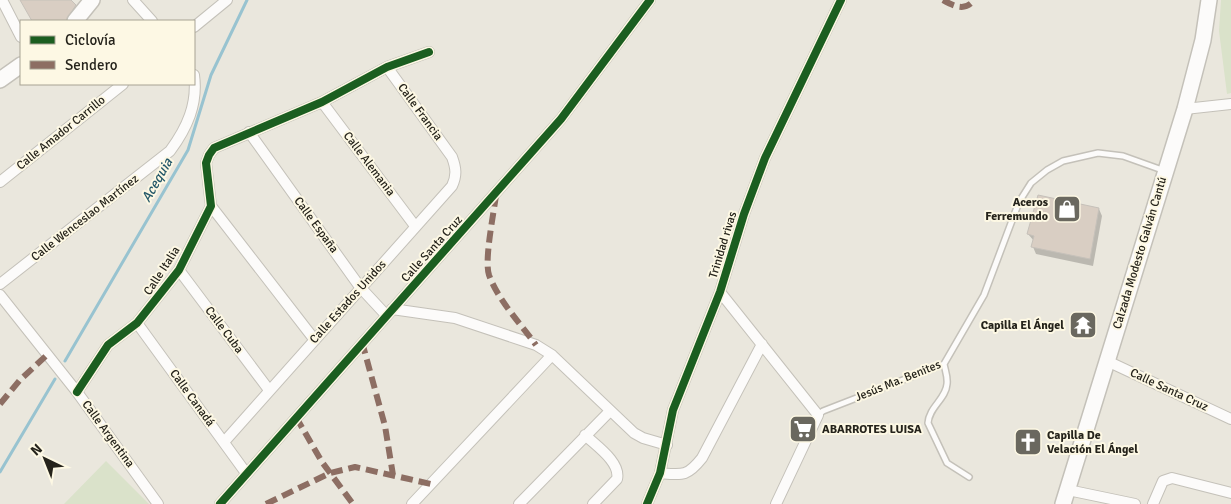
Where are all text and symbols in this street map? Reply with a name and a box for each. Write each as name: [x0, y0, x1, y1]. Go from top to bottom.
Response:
legend: [20, 20, 195, 85]
text: Ciclovía: [65, 31, 116, 49]
text: Sendero: [65, 56, 118, 74]
street label: Calle Francia: [394, 81, 446, 143]
street label: Calle Amador Carrillo: [14, 93, 108, 173]
street label: Calle Alemania: [340, 129, 398, 199]
water label: Acequia: [138, 154, 177, 205]
street label: Calle Wenceslao Martínez: [28, 171, 142, 265]
street label: Calzada Modesto Galván Cantú: [1110, 175, 1170, 331]
street label: Calle España: [291, 194, 341, 256]
shop icon: Aceros Ferremundo: [1052, 194, 1082, 224]
place label: Aceros Ferremundo: [985, 195, 1049, 224]
street label: Trinidad rivas: [706, 210, 740, 280]
street label: Calle Santa Cruz: [398, 213, 466, 285]
street label: Calle Italia: [141, 244, 183, 298]
street label: Calle Estados Unidos: [307, 257, 389, 347]
street label: Calle Cuba: [202, 304, 246, 356]
temple icon: Capilla El Ángel: [1068, 310, 1098, 340]
place label: Capilla El Ángel: [981, 318, 1064, 333]
street label: Jesús Ma. Benites: [853, 357, 943, 405]
street label: Calle Santa Cruz: [1128, 365, 1210, 415]
street label: Calle Canadá: [166, 367, 218, 429]
street label: Calle Argentina: [79, 397, 137, 471]
supermarket icon: ABARROTES LUISA: [788, 414, 818, 444]
place label: ABARROTES LUISA: [822, 422, 922, 437]
church icon: Capilla De Velación El Ángel: [1013, 427, 1043, 457]
place label: Capilla De Velación El Ángel: [1047, 428, 1138, 457]
north arrow: [20, 434, 70, 484]
text: N: [27, 440, 46, 459]

